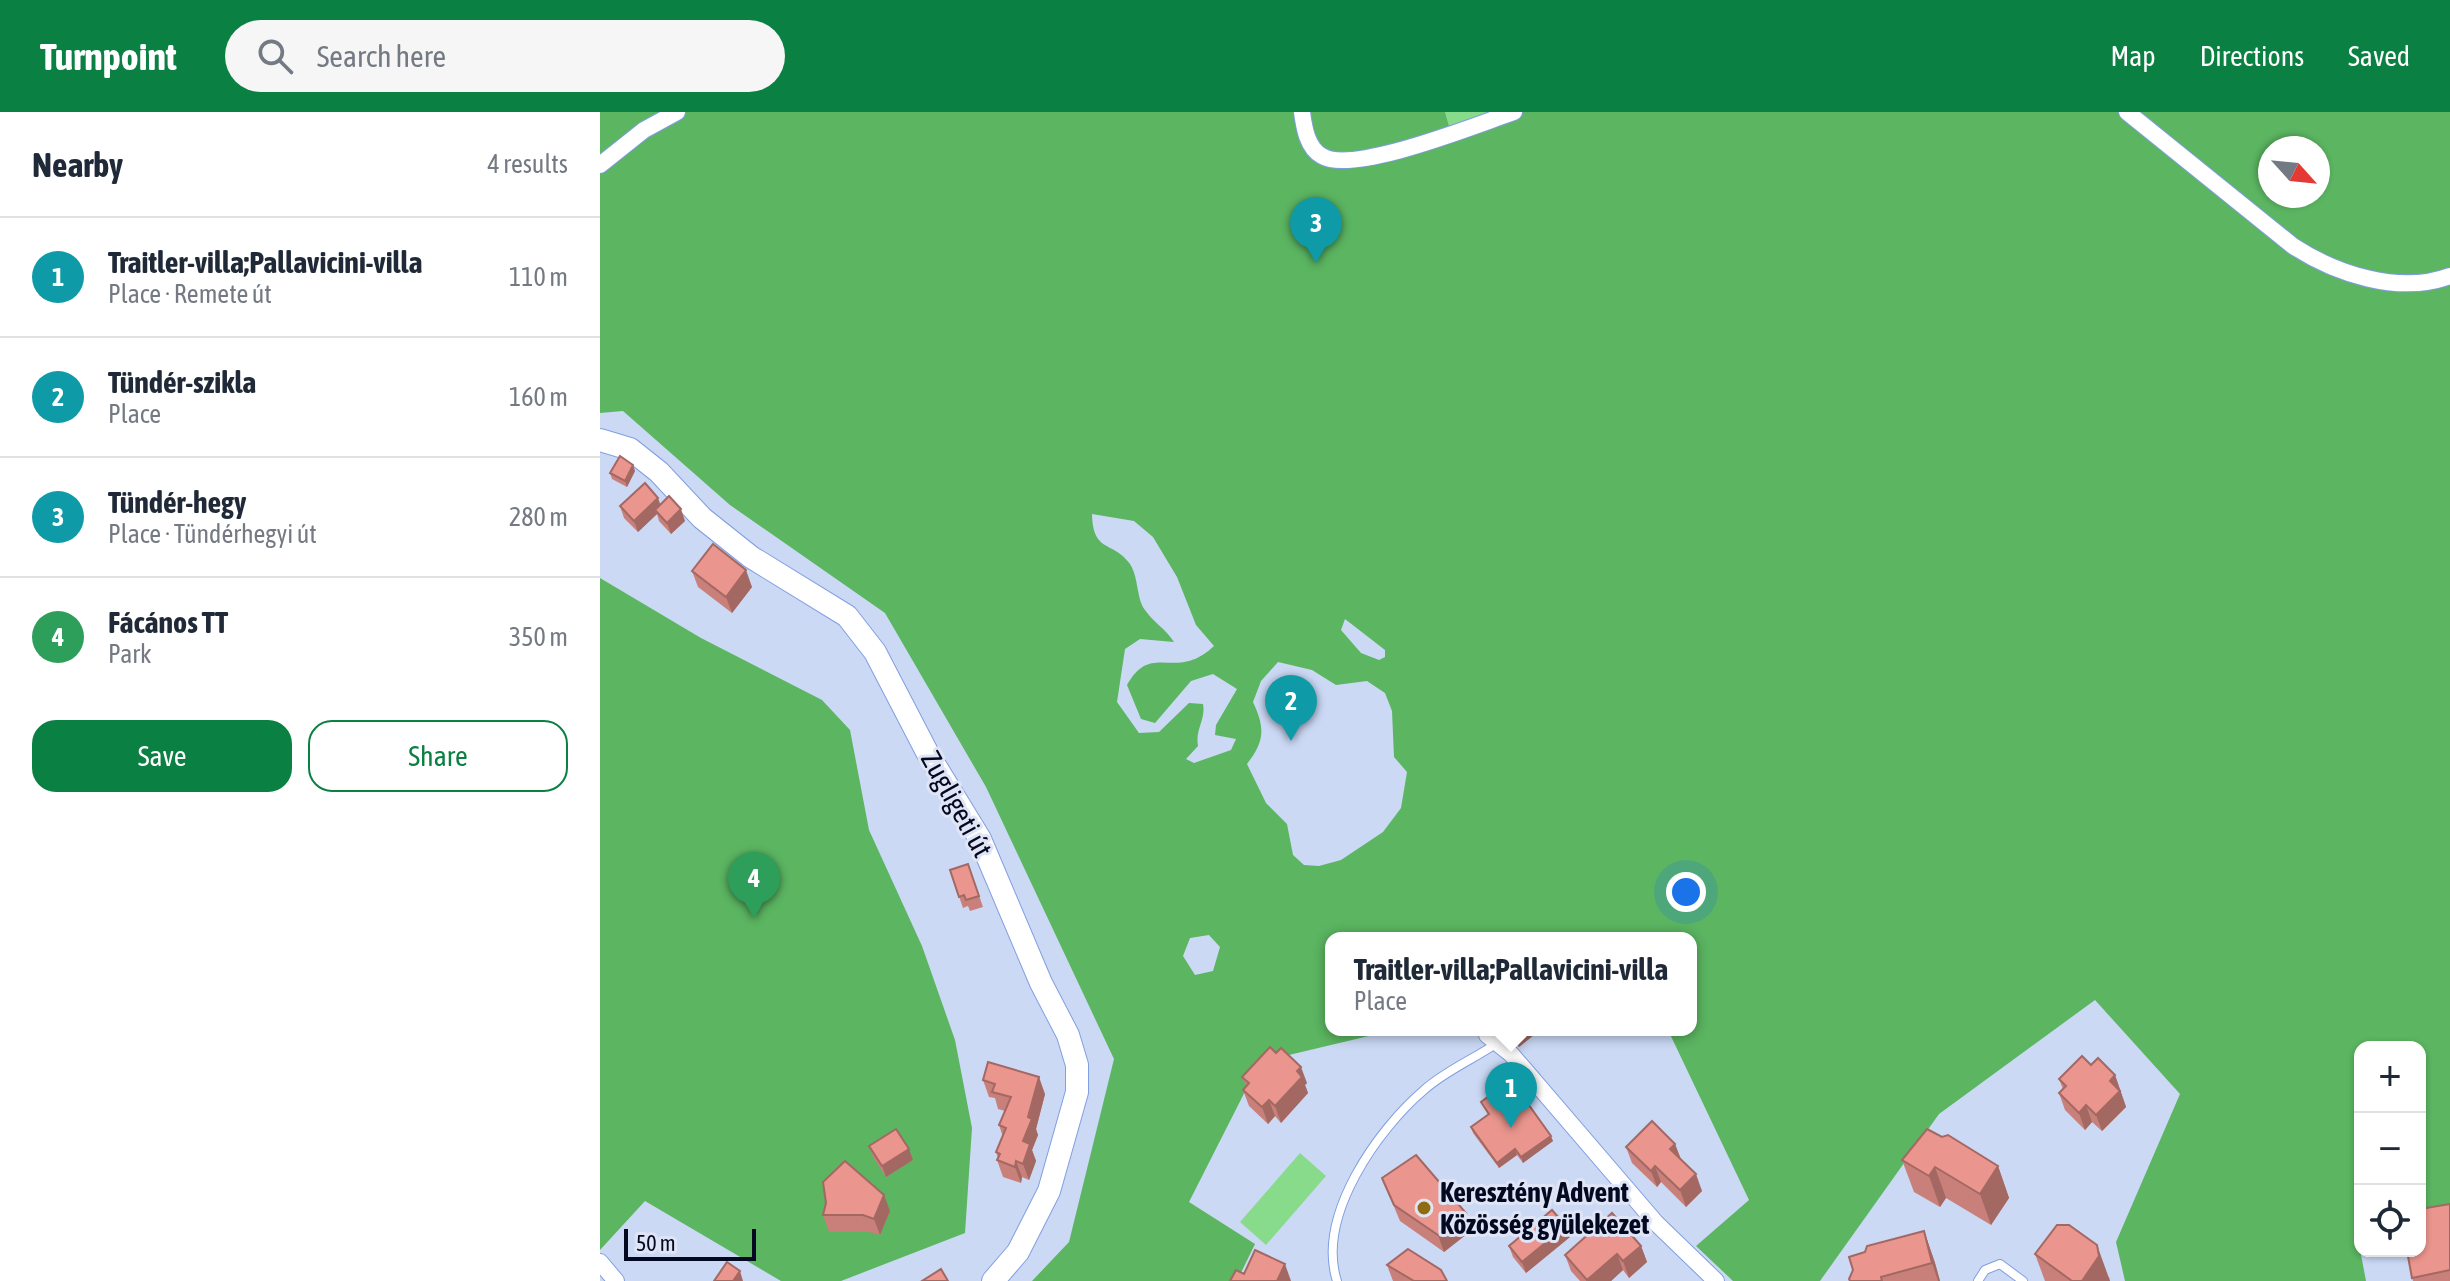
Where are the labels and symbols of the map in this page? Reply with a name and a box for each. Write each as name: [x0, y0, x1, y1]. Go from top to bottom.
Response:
north arrow: [2258, 136, 2330, 208]
pin: 3: [1290, 197, 1342, 263]
pin: 2: [1265, 675, 1317, 741]
street label: Zugligeti út: [915, 745, 999, 863]
pin: 4: [728, 852, 780, 918]
your location: [1666, 872, 1706, 912]
pin: 1: [1485, 1062, 1537, 1128]
place label: Keresztény Advent Közösség gyülekezet: [1440, 1176, 1649, 1240]
marker: Keresztény Advent Közösség gyülekezet: [1415, 1199, 1433, 1217]
scale bar: [624, 1225, 756, 1261]

